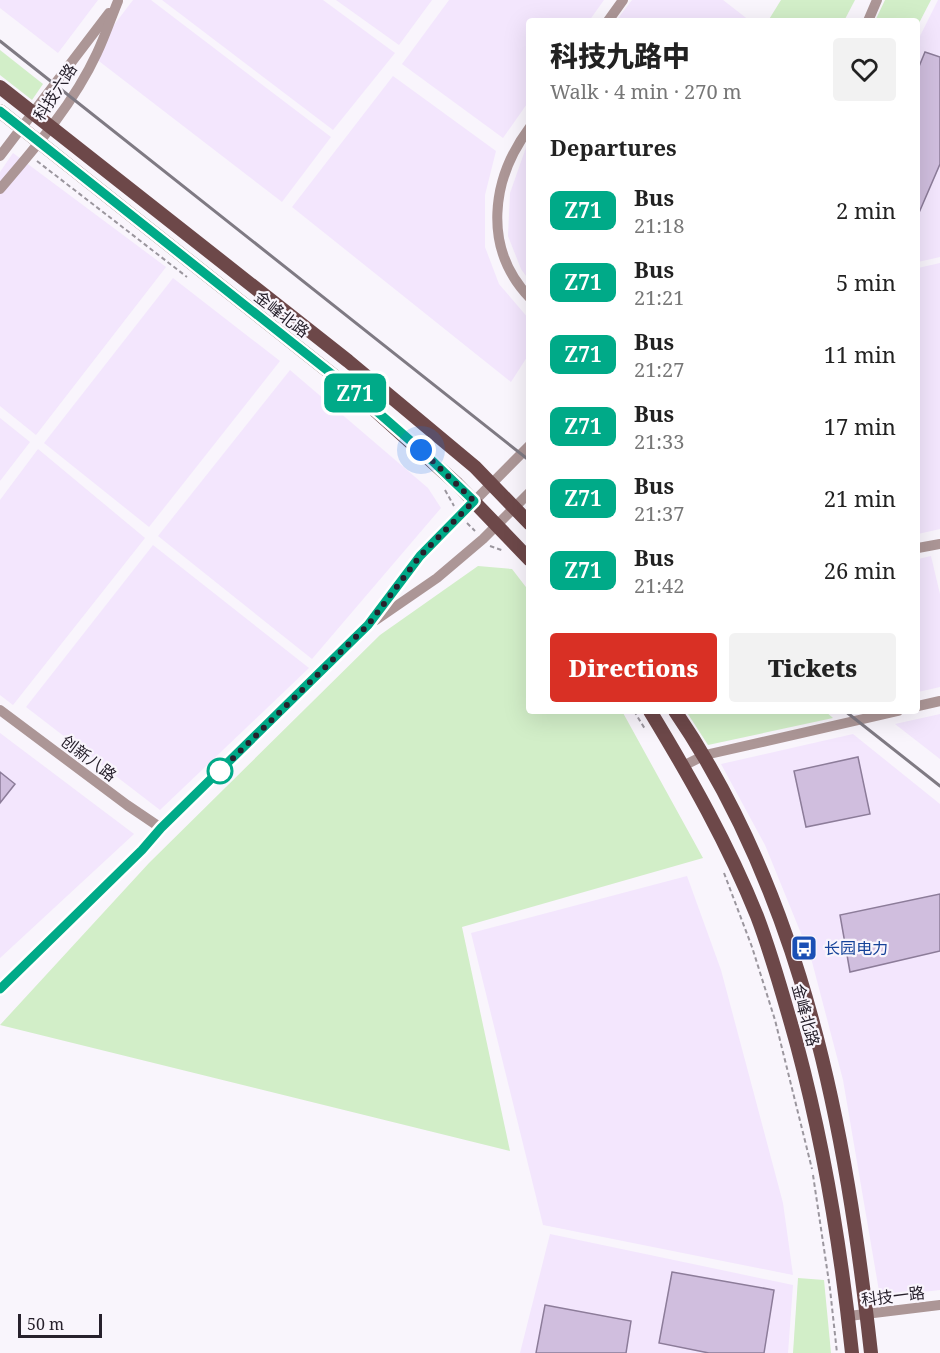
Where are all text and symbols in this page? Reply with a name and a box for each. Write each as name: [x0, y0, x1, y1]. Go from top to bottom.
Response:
text: 科技九路中: [550, 36, 690, 74]
button: heart: [833, 38, 896, 101]
street label: 科技六路: [28, 59, 82, 125]
text: Walk · 4 min · 270 m: [550, 78, 742, 105]
text: Departures: [550, 132, 677, 162]
text: Bus: [634, 182, 674, 212]
text: 2 min: [836, 195, 896, 225]
text: Z71: [564, 196, 602, 224]
text: 21:18: [634, 212, 684, 239]
text: Bus: [634, 254, 674, 284]
text: 5 min: [836, 267, 896, 297]
text: Z71: [564, 268, 602, 296]
text: 21:21: [634, 284, 684, 311]
street label: 金峰北路: [250, 286, 314, 342]
text: Bus: [634, 326, 674, 356]
text: 11 min: [824, 339, 896, 369]
text: Z71: [564, 340, 602, 368]
text: 21:27: [634, 356, 684, 383]
line badge: Z71: [320, 374, 389, 412]
text: Z71: [336, 379, 374, 407]
text: Bus: [634, 398, 674, 428]
text: 17 min: [824, 411, 896, 441]
text: Z71: [564, 412, 602, 440]
text: 21:33: [634, 428, 684, 455]
your location: [406, 435, 436, 465]
text: Bus: [634, 470, 674, 500]
text: 21 min: [824, 483, 896, 513]
text: Z71: [564, 484, 602, 512]
text: 21:37: [634, 500, 684, 527]
text: Bus: [634, 542, 674, 572]
text: 26 min: [824, 555, 896, 585]
text: Z71: [564, 556, 602, 584]
text: 21:42: [634, 572, 684, 599]
button: Directions: [550, 633, 717, 702]
button: Tickets: [729, 633, 896, 702]
street label: 创新八路: [57, 730, 121, 786]
unlabelled marker: [207, 758, 233, 784]
bus stop icon: 长园电力: [789, 933, 819, 963]
place label: 长园电力: [824, 937, 888, 959]
street label: 金峰北路: [787, 981, 825, 1049]
street label: 科技一路: [860, 1281, 926, 1311]
scale bar: [18, 1311, 102, 1338]
text: 50 m: [27, 1313, 64, 1335]

